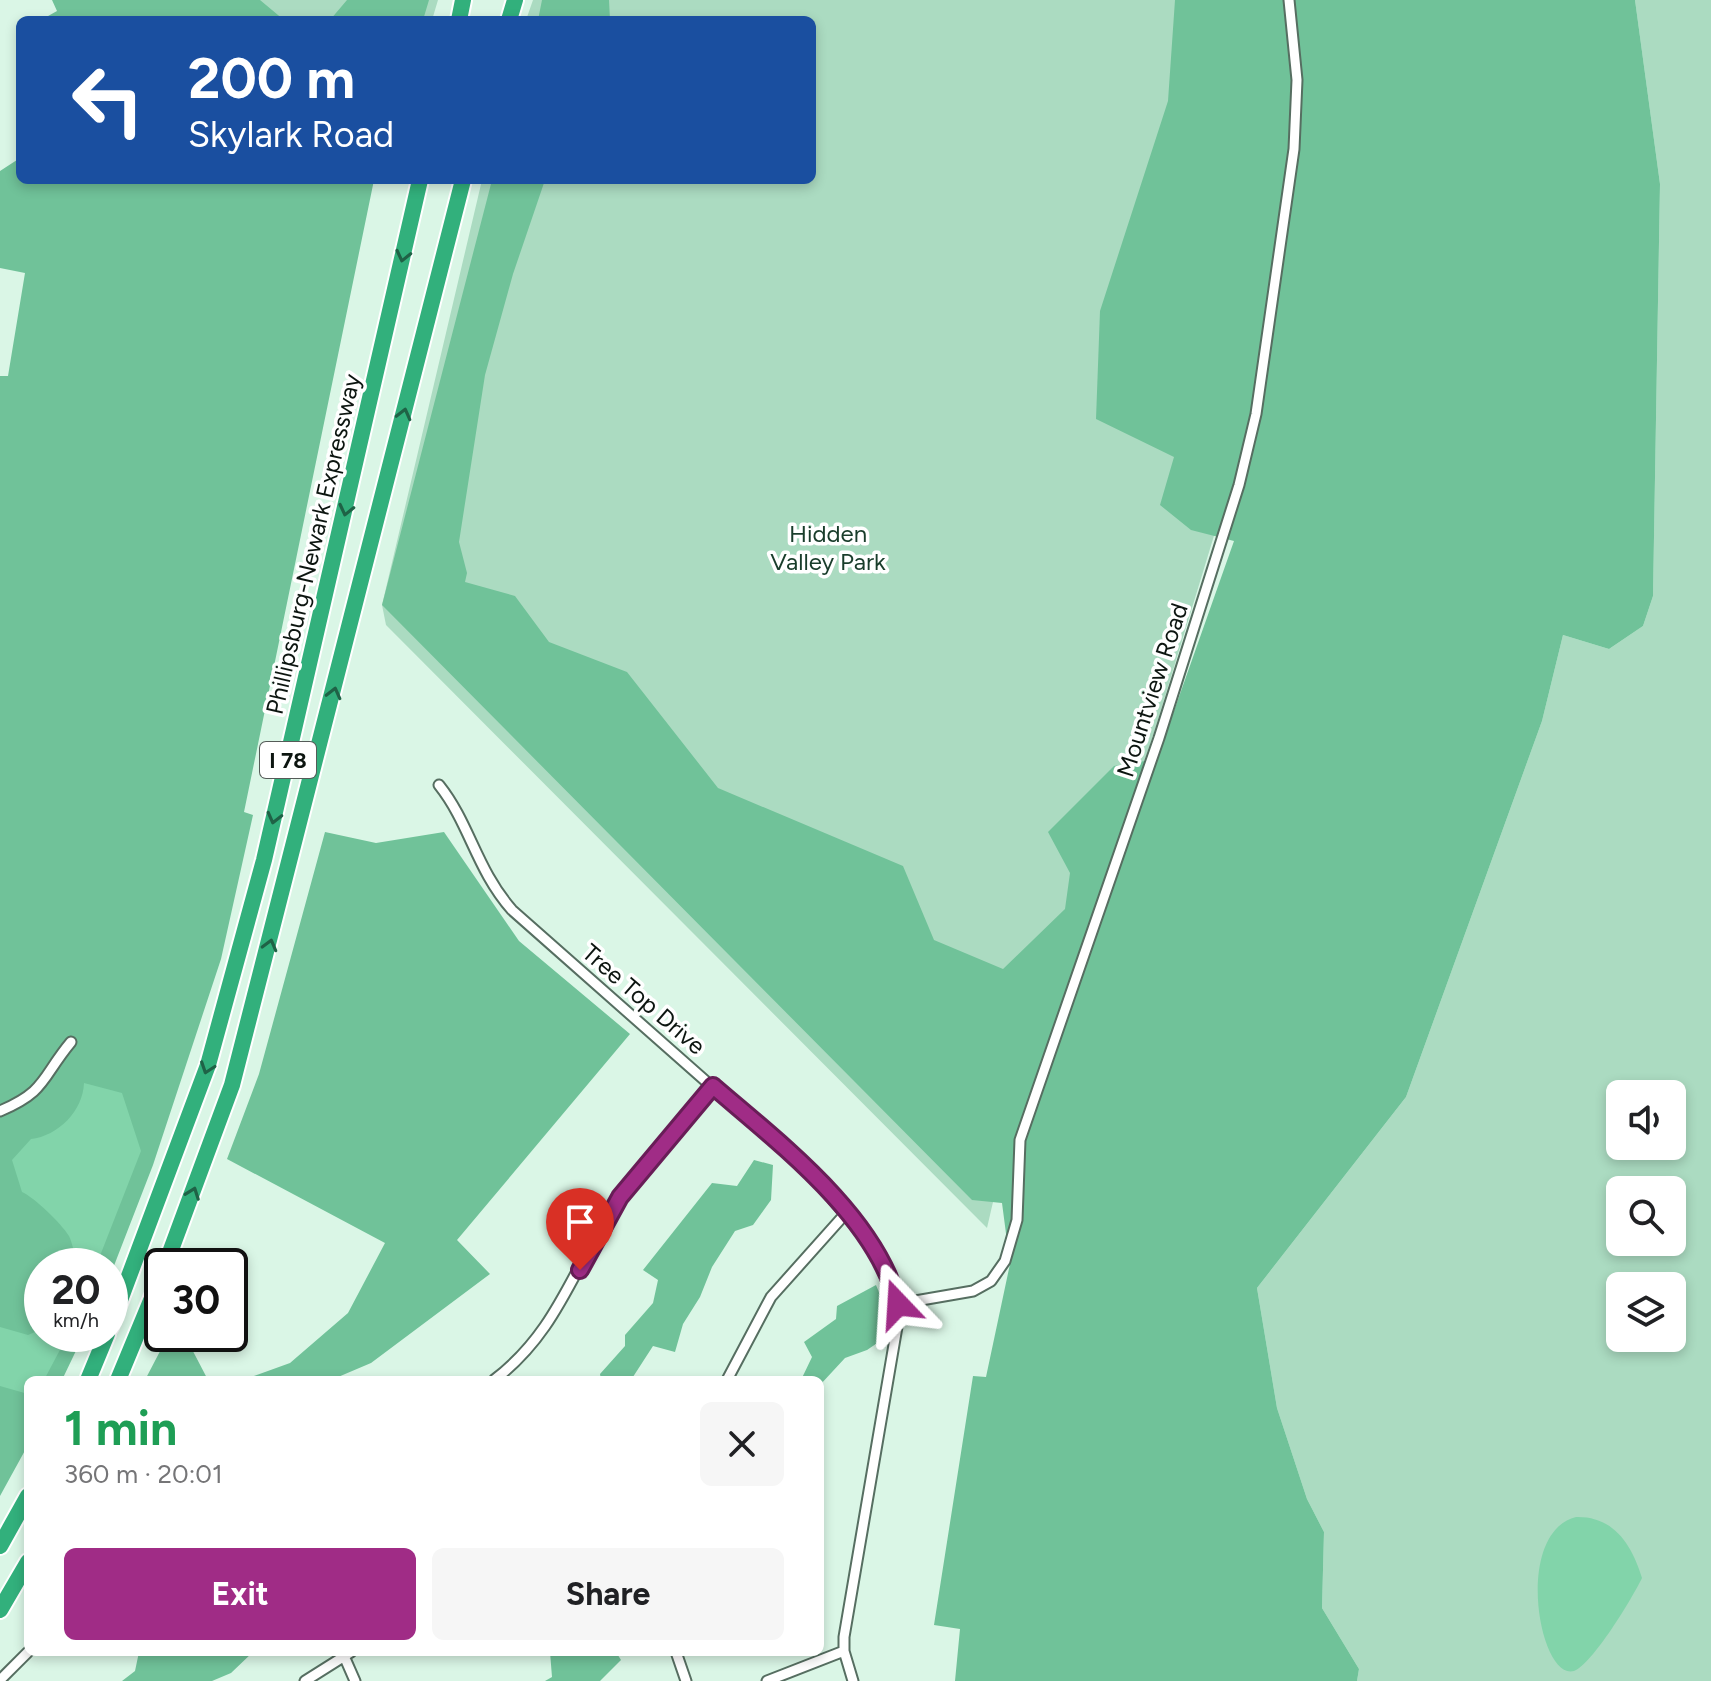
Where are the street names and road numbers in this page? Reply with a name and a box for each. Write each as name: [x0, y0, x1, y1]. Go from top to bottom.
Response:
street label: Phillipsburg-Newark Expressway: [260, 371, 366, 717]
street label: Mountview Road: [1110, 599, 1194, 781]
road number: I 78: [260, 742, 316, 778]
street label: Tree Top Drive: [576, 938, 712, 1060]

